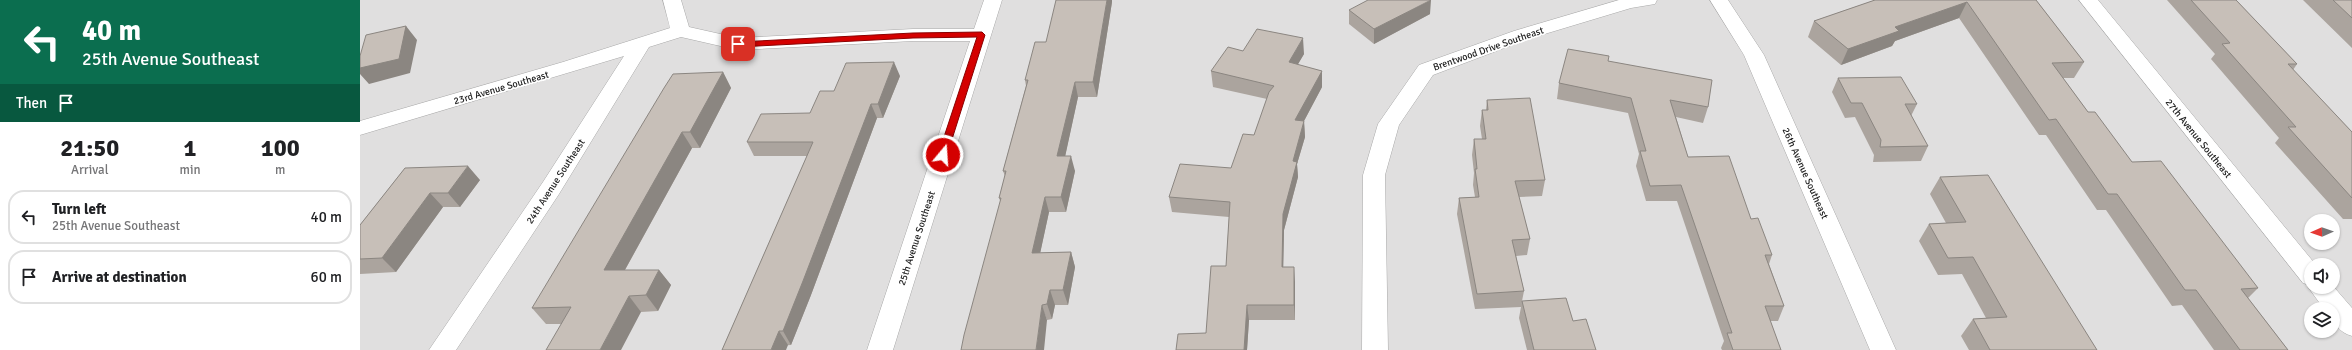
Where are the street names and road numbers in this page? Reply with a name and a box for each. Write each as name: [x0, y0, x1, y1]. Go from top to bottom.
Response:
street label: Brentwood Drive Southeast: [1431, 24, 1546, 74]
street label: 23rd Avenue Southeast: [452, 68, 551, 107]
street label: 27th Avenue Southeast: [2163, 97, 2234, 181]
street label: 26th Avenue Southeast: [1780, 126, 1831, 221]
street label: 24th Avenue Southeast: [524, 137, 588, 226]
street label: 25th Avenue Southeast: [896, 189, 938, 287]

